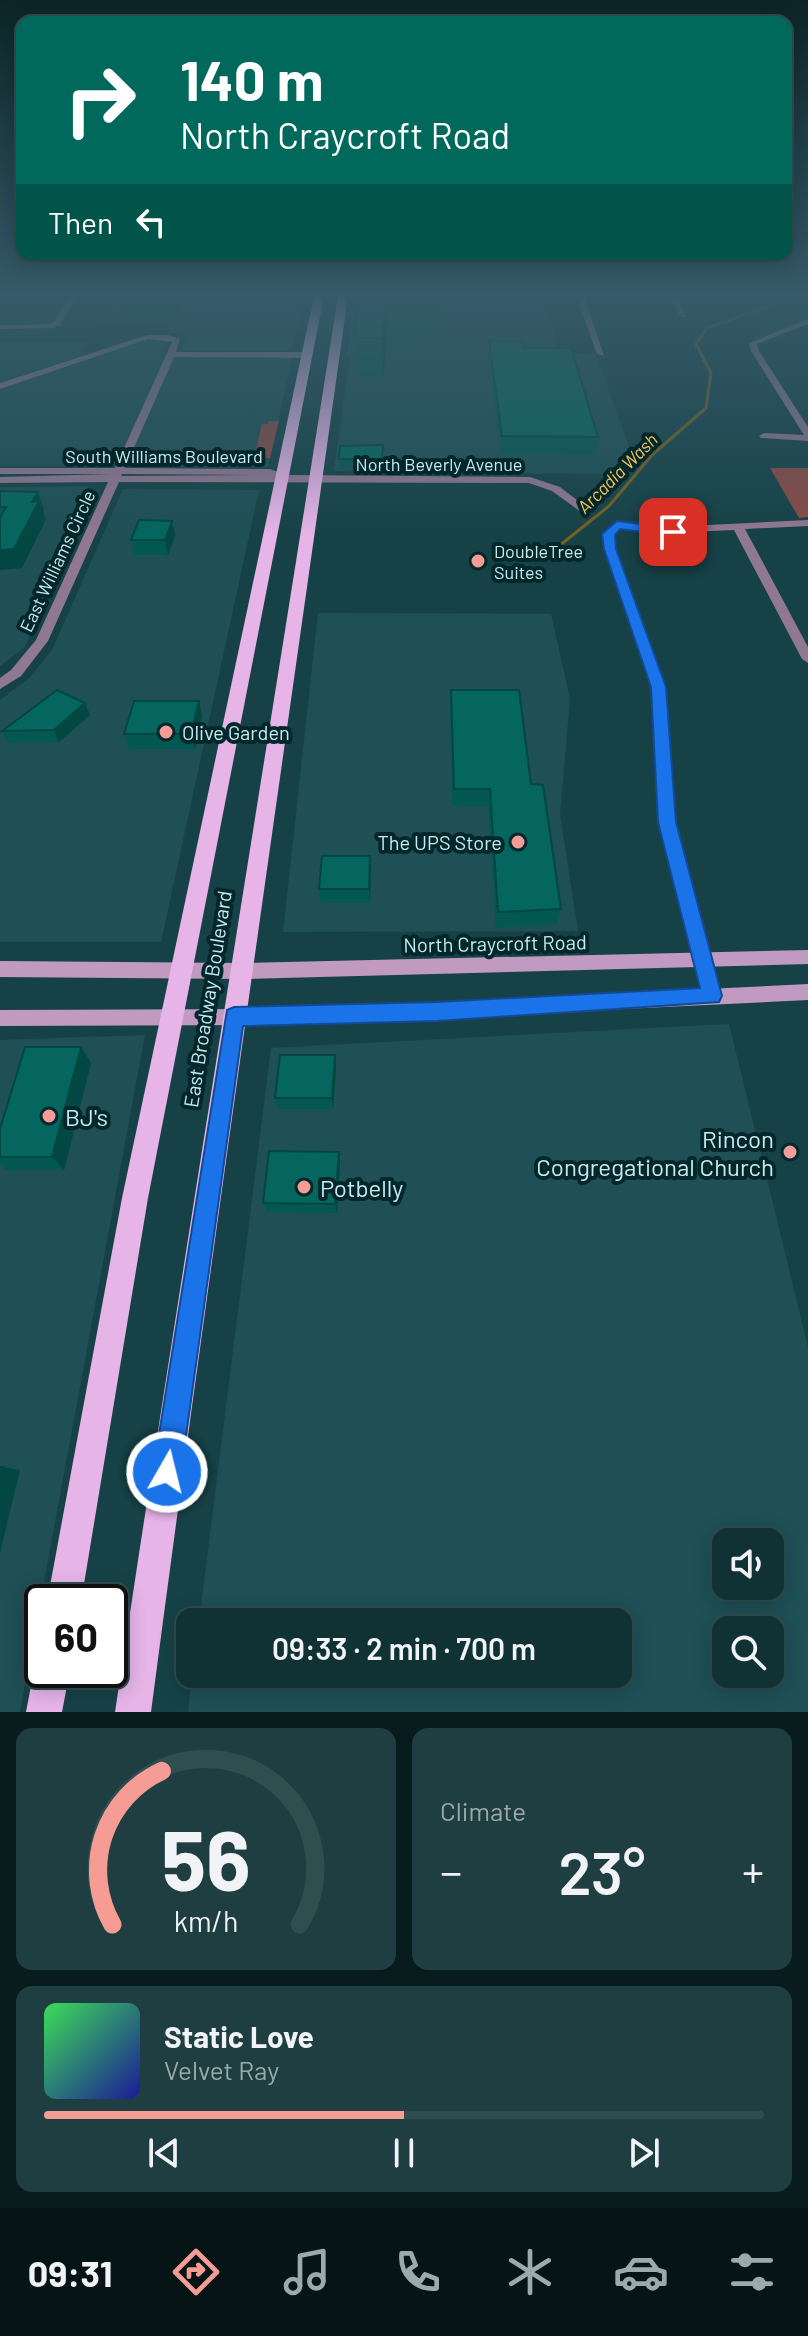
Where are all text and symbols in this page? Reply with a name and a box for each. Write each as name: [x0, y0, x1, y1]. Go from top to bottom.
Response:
text: 140 m: [180, 45, 324, 112]
icon: right: [48, 48, 152, 152]
text: North Craycroft Road: [180, 113, 510, 156]
icon: left: [129, 200, 173, 244]
text: Then: [48, 204, 113, 240]
water label: Arcadia Wash: [572, 428, 662, 518]
street label: South Williams Boulevard: [65, 445, 263, 467]
street label: North Beverly Avenue: [356, 453, 522, 475]
street label: East Williams Circle: [15, 487, 99, 635]
pin: [639, 498, 707, 566]
icon: arrive: [651, 510, 695, 554]
place label: DoubleTree Suites: [494, 540, 583, 583]
marker: DoubleTree Suites: [469, 552, 487, 570]
place label: Olive Garden: [182, 720, 290, 744]
marker: Olive Garden: [157, 723, 175, 741]
place label: The UPS Store: [377, 830, 502, 854]
marker: The UPS Store: [509, 833, 527, 851]
street label: East Broadway Boulevard: [178, 889, 236, 1109]
street label: North Craycroft Road: [403, 929, 587, 957]
place label: BJ's: [65, 1102, 108, 1131]
marker: BJ's: [40, 1107, 58, 1125]
place label: Rincon Congregational Church: [536, 1124, 774, 1181]
marker: Rincon Congregational Church: [781, 1143, 799, 1161]
place label: Potbelly: [320, 1173, 403, 1202]
marker: Potbelly: [295, 1178, 313, 1196]
position arrow: [125, 1430, 209, 1514]
map controls: [712, 1528, 784, 1688]
button: sound: [712, 1528, 784, 1600]
speed limit sign: 60: [24, 1584, 128, 1688]
button: search: [712, 1616, 784, 1688]
text: 09:33 · 2 min · 700 m: [272, 1630, 536, 1666]
text: Climate: [440, 1795, 526, 1826]
text: 56: [161, 1808, 251, 1908]
text: 23°: [559, 1835, 645, 1907]
text: −: [440, 1844, 462, 1897]
text: +: [742, 1844, 764, 1897]
text: km/h: [174, 1903, 238, 1938]
text: Static Love: [164, 2018, 314, 2054]
text: Velvet Ray: [164, 2054, 279, 2085]
icon: previous: [142, 2131, 186, 2175]
icon: pause: [382, 2131, 426, 2175]
icon: next: [622, 2131, 666, 2175]
icon: directions: [168, 2244, 224, 2300]
icon: music: [279, 2244, 335, 2300]
icon: phone: [390, 2244, 446, 2300]
icon: climate: [502, 2244, 558, 2300]
icon: car: [613, 2244, 669, 2300]
icon: filters: [724, 2244, 780, 2300]
text: 09:31: [28, 2251, 112, 2294]

